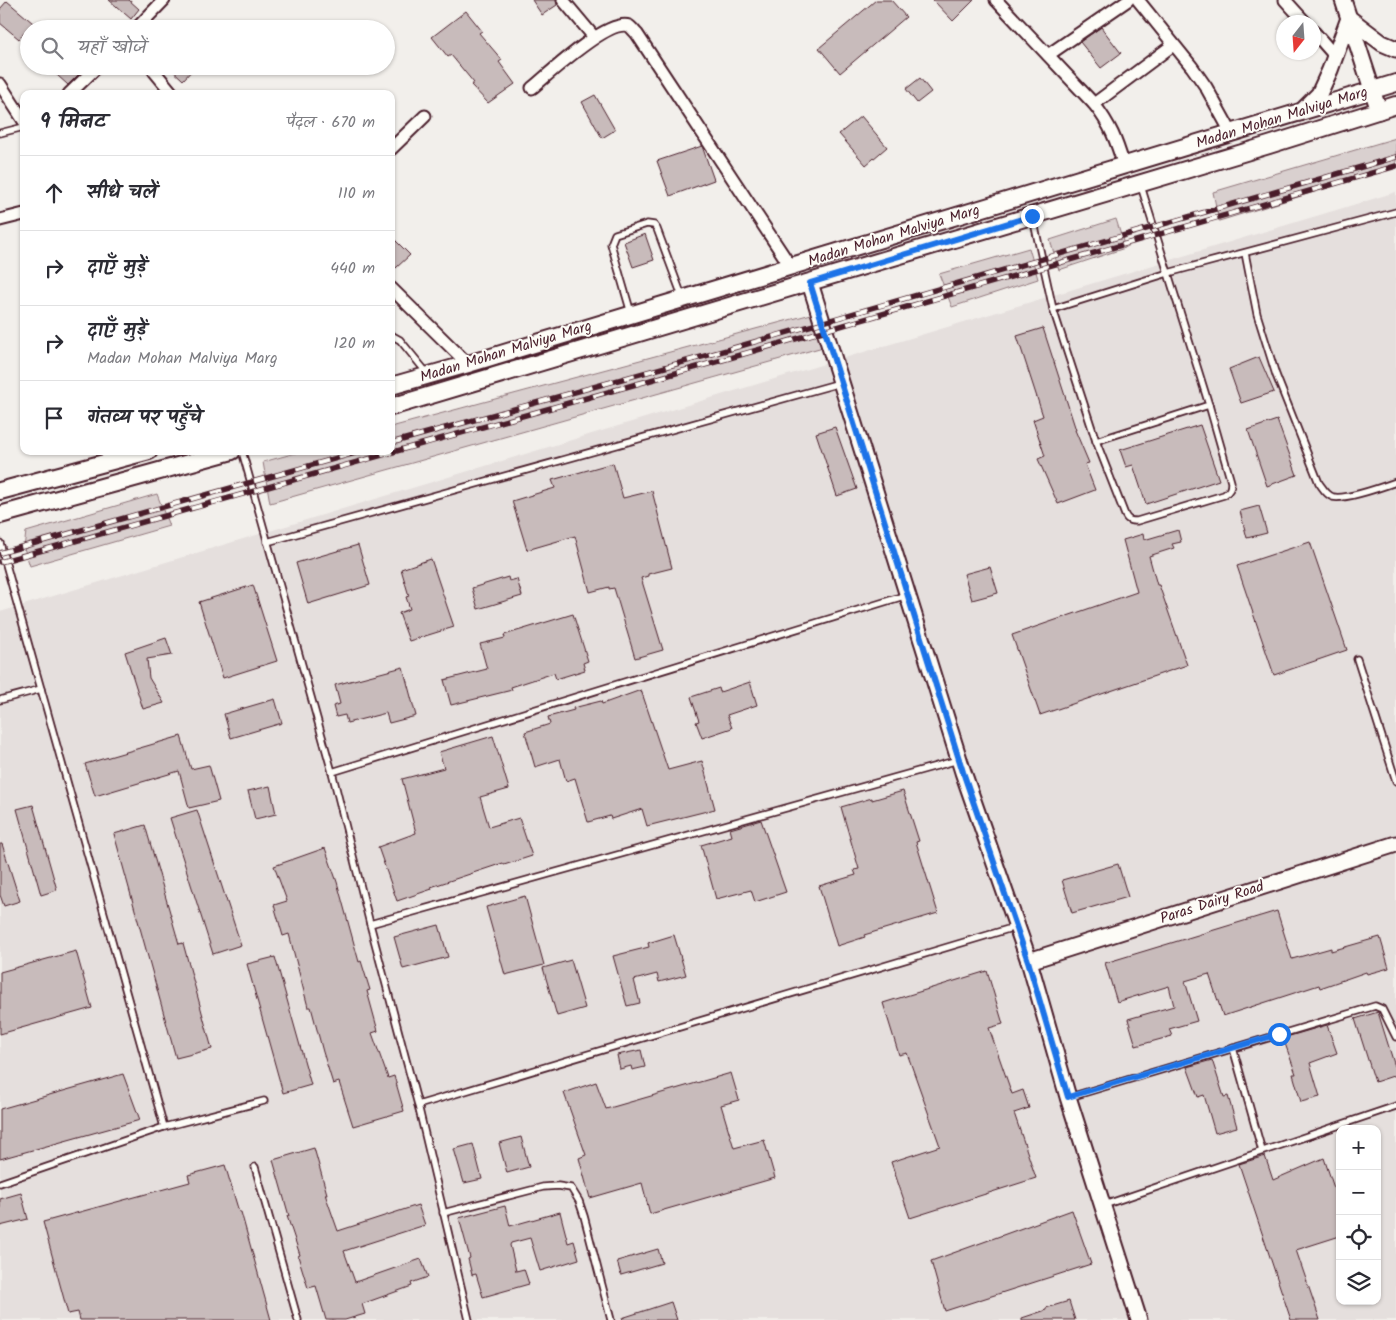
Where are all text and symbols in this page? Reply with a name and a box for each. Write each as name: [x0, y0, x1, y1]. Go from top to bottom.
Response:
north arrow: [1276, 15, 1321, 60]
search box: [20, 20, 395, 75]
text: यहाँ खोजें: [78, 33, 147, 63]
icon: search: [38, 34, 66, 62]
street label: Madan Mohan Malviya Marg: [1193, 80, 1371, 156]
text: 9 मिनट: [40, 106, 106, 139]
text: पैदल · 670 m: [287, 110, 375, 135]
text: सीधे चलें: [87, 178, 157, 208]
icon: ahead: [40, 179, 68, 207]
text: 110 m: [338, 181, 375, 206]
street label: Madan Mohan Malviya Marg: [805, 198, 983, 274]
route end: [1021, 205, 1044, 228]
text: दाएँ मुड़ें: [87, 253, 146, 283]
icon: right: [40, 254, 68, 282]
text: 440 m: [330, 256, 375, 281]
street label: Madan Mohan Malviya Marg: [417, 314, 595, 390]
text: दाएँ मुड़ें: [87, 316, 146, 346]
icon: right: [40, 329, 68, 357]
text: 120 m: [334, 331, 375, 356]
text: Madan Mohan Malviya Marg: [87, 346, 278, 371]
text: गंतव्य पर पहुँचे: [87, 403, 202, 433]
icon: arrive: [40, 404, 68, 432]
street label: Paras Dairy Road: [1157, 875, 1268, 931]
route start: [1268, 1023, 1291, 1046]
map controls: [1336, 1125, 1381, 1305]
button: +: [1336, 1125, 1381, 1170]
button: −: [1336, 1170, 1381, 1215]
button: locate: [1336, 1215, 1381, 1260]
button: layers: [1336, 1260, 1381, 1305]

